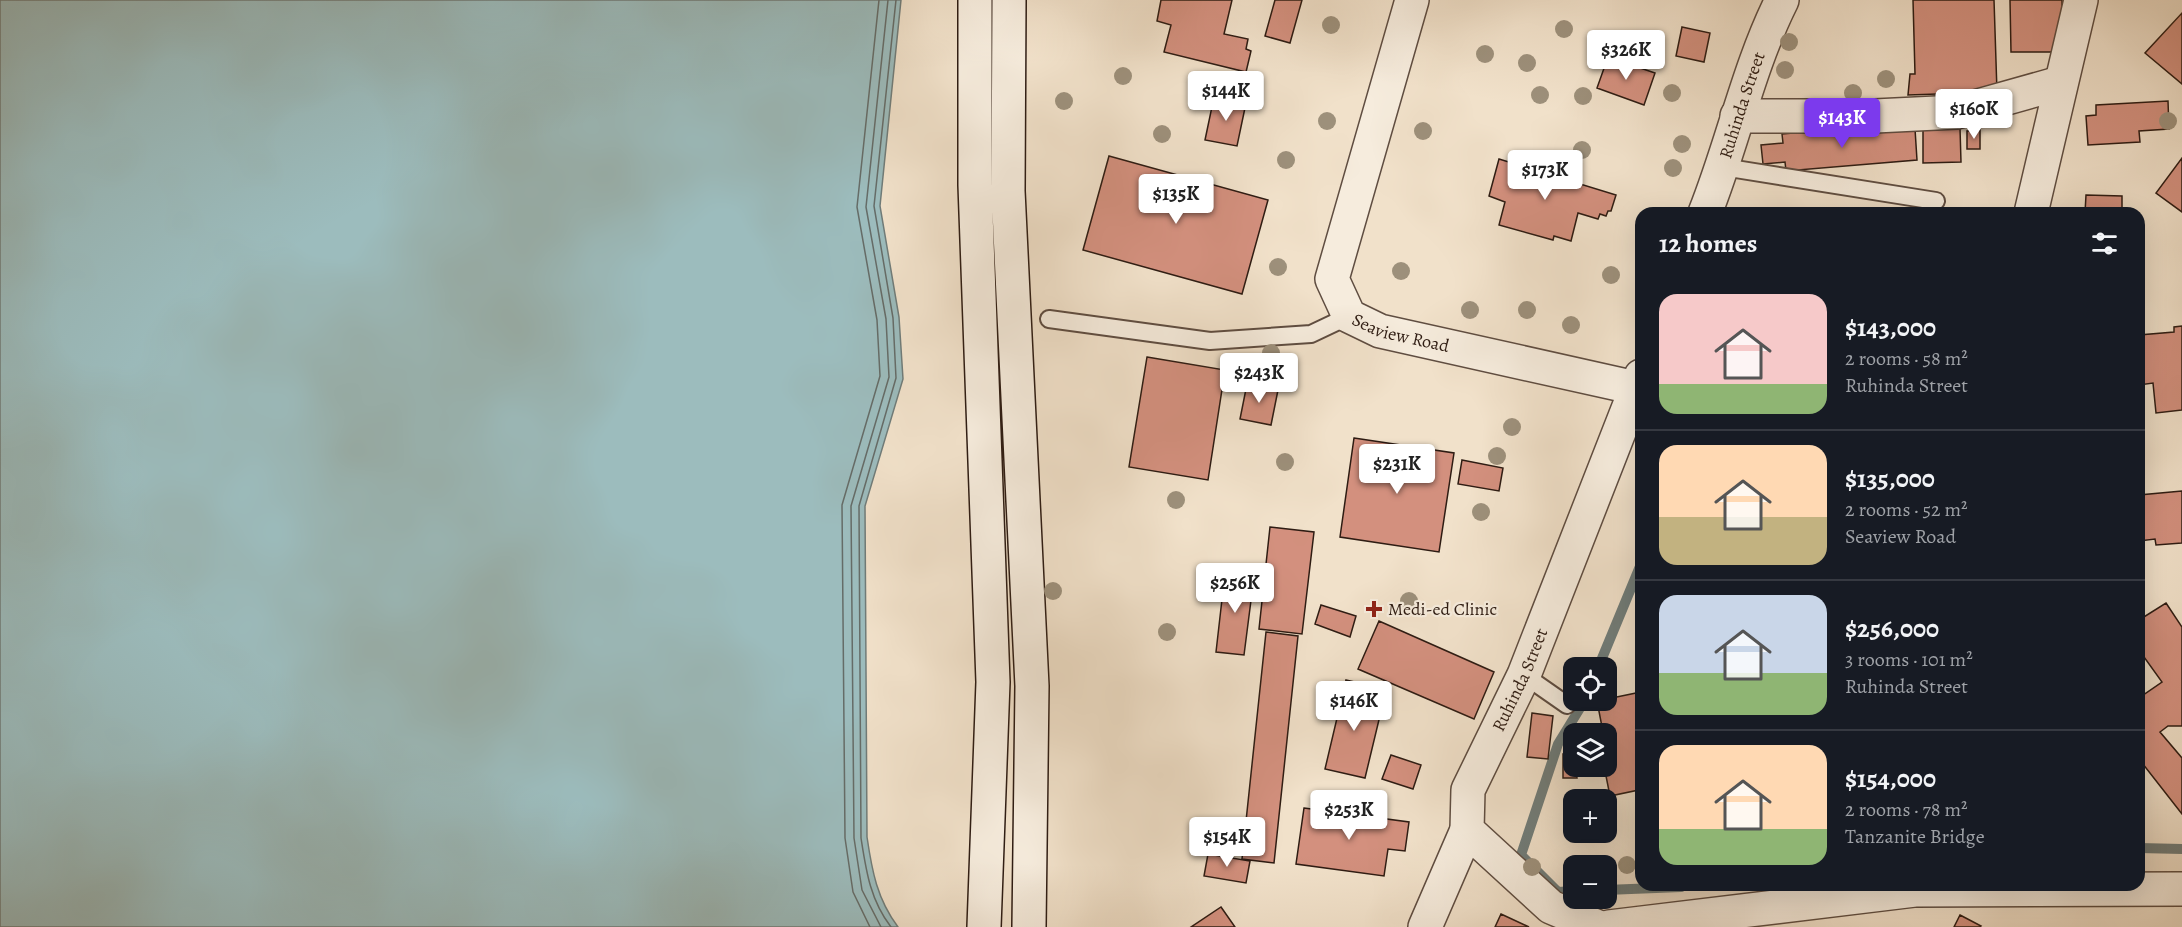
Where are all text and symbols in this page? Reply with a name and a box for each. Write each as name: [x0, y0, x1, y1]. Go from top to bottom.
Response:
pin: $326K: [1584, 30, 1668, 81]
text: $326K: [1601, 36, 1651, 63]
street label: Ruhinda Street: [1713, 48, 1771, 161]
pin: $144K: [1184, 71, 1268, 122]
text: $144K: [1202, 77, 1250, 104]
pin: $160K: [1932, 89, 2016, 140]
text: $160K: [1949, 95, 1999, 122]
pin: $143K: [1800, 98, 1884, 149]
text: $143K: [1818, 104, 1866, 131]
pin: $173K: [1503, 150, 1587, 201]
text: $173K: [1522, 156, 1568, 183]
pin: $135K: [1134, 174, 1218, 225]
text: $135K: [1153, 180, 1199, 207]
text: 12 homes: [1659, 226, 1757, 261]
icon: filters: [2088, 227, 2121, 260]
street label: Seaview Road: [1348, 307, 1452, 358]
text: $143,000: [1845, 310, 1936, 345]
icon: home: [1707, 318, 1779, 390]
text: 2 rooms · 58 m²: [1845, 345, 1968, 372]
pin: $243K: [1217, 353, 1301, 404]
text: $243K: [1234, 359, 1284, 386]
text: Ruhinda Street: [1845, 372, 1968, 399]
pin: $231K: [1355, 444, 1439, 495]
text: $231K: [1373, 450, 1421, 477]
text: $135,000: [1845, 461, 1935, 496]
icon: home: [1707, 469, 1779, 541]
text: 2 rooms · 52 m²: [1845, 496, 1968, 523]
text: Seaview Road: [1845, 523, 1956, 550]
pin: $256K: [1193, 563, 1277, 614]
text: $256K: [1210, 569, 1260, 596]
place label: Medi-ed Clinic: [1388, 597, 1497, 621]
marker: Medi-ed Clinic: [1365, 600, 1383, 618]
text: $256,000: [1845, 611, 1939, 646]
icon: home: [1707, 619, 1779, 691]
street label: Ruhinda Street: [1486, 625, 1553, 735]
text: 3 rooms · 101 m²: [1845, 646, 1973, 673]
map controls: [1563, 657, 1617, 909]
button: locate: [1563, 657, 1617, 711]
text: Ruhinda Street: [1845, 673, 1968, 700]
pin: $146K: [1312, 681, 1396, 732]
text: $146K: [1330, 687, 1378, 714]
button: layers: [1563, 723, 1617, 777]
text: $154,000: [1845, 761, 1936, 796]
icon: home: [1707, 769, 1779, 841]
button: +: [1563, 789, 1617, 843]
pin: $253K: [1307, 790, 1391, 841]
text: $253K: [1324, 796, 1374, 823]
text: 2 rooms · 78 m²: [1845, 796, 1968, 823]
pin: $154K: [1185, 817, 1269, 868]
text: $154K: [1203, 823, 1251, 850]
text: Tanzanite Bridge: [1845, 823, 1985, 850]
button: −: [1563, 855, 1617, 909]

